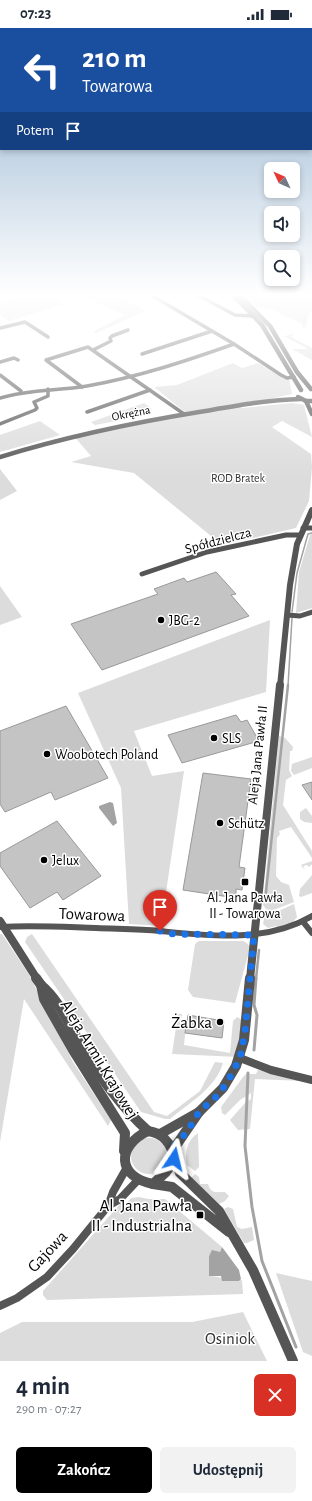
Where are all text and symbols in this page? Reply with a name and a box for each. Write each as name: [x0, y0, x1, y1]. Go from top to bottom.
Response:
text: 07:23: [20, 6, 51, 21]
icon: left: [16, 44, 68, 96]
text: 210 m: [82, 45, 147, 73]
text: Towarowa: [82, 78, 153, 96]
icon: arrive: [62, 120, 84, 142]
text: Potem: [16, 123, 54, 138]
north arrow: [264, 162, 300, 198]
map controls: [264, 162, 300, 286]
button: sound: [264, 206, 300, 242]
button: search: [264, 250, 300, 286]
street label: Okrężna: [111, 403, 152, 423]
park label: ROD Bratek: [211, 472, 266, 484]
street label: Spółdzielcza: [184, 525, 254, 557]
place label: JBG-2: [169, 614, 200, 628]
marker: JBG-2: [156, 615, 166, 625]
street label: Aleja Jana Pawła II: [246, 705, 270, 805]
place label: SLS: [222, 732, 241, 746]
marker: SLS: [209, 733, 219, 743]
place label: Woobotech Poland: [55, 748, 158, 762]
marker: Woobotech Poland: [42, 749, 52, 759]
place label: Schütz: [228, 817, 265, 831]
marker: Schütz: [215, 818, 225, 828]
place label: Jelux: [52, 854, 79, 868]
marker: Jelux: [39, 855, 49, 865]
marker: Al. Jana Pawła II - Towarowa: [240, 877, 250, 887]
pin: [143, 890, 177, 931]
place label: Al. Jana Pawła II - Towarowa: [207, 891, 284, 921]
icon: arrive: [149, 896, 171, 918]
street label: Towarowa: [58, 905, 126, 924]
street label: Aleja Armii Krajowej: [57, 997, 142, 1122]
place label: Żabka: [171, 1013, 212, 1031]
marker: Żabka: [215, 1017, 225, 1027]
position arrow: [153, 1138, 195, 1180]
place label: Al. Jana Pawła II - Industrialna: [91, 1197, 192, 1234]
marker: Al. Jana Pawła II - Industrialna: [195, 1210, 205, 1220]
street label: Gajowa: [24, 1227, 71, 1276]
park label: Osiniok: [205, 1330, 255, 1347]
button: close: [254, 1374, 296, 1416]
text: 4 min: [16, 1375, 70, 1399]
text: 290 m · 07:27: [16, 1403, 81, 1416]
button: Zakończ: [16, 1447, 152, 1493]
button: Udostępnij: [160, 1447, 296, 1493]

